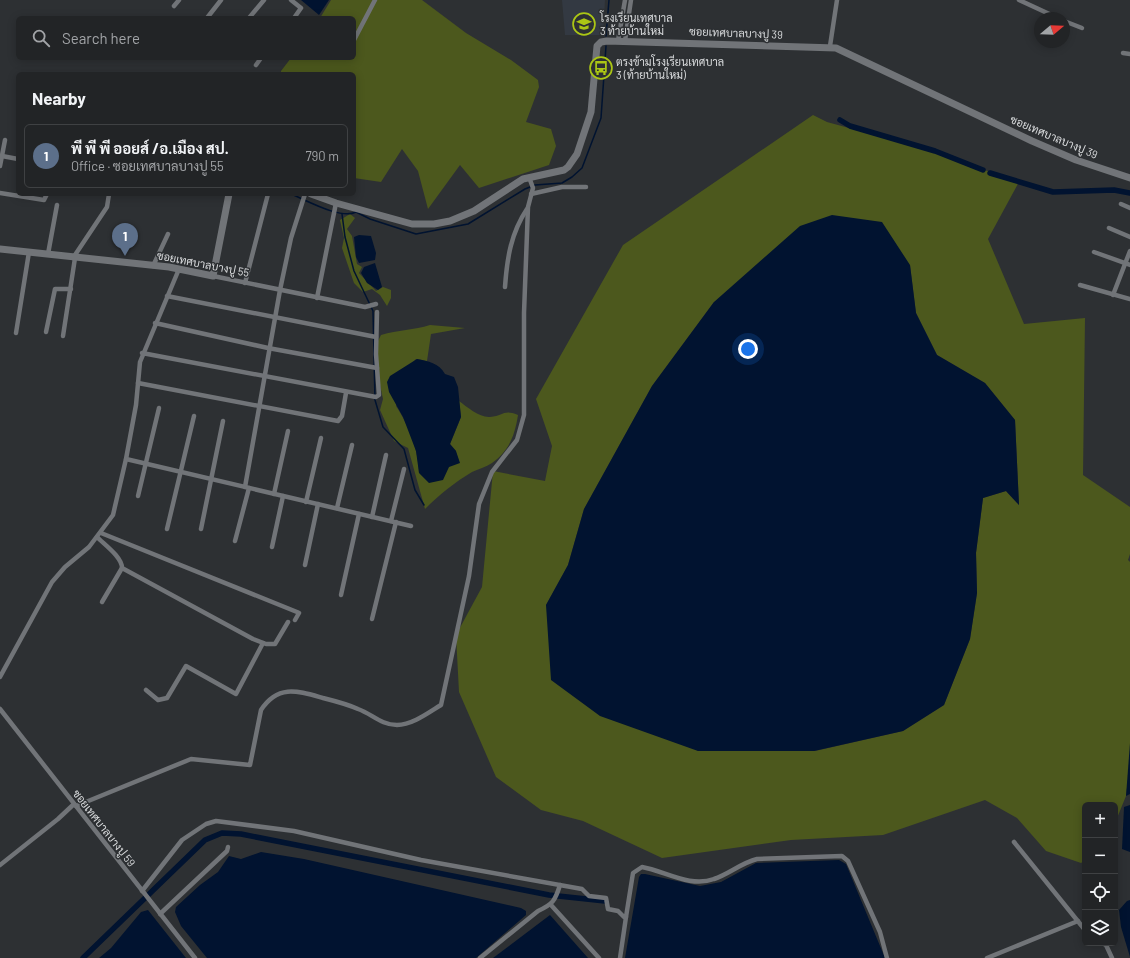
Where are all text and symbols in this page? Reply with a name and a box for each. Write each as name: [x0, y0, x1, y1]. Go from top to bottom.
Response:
place label: โรงเรียนเทศบาล 3 ท้ายบ้านใหม่: [599, 10, 673, 37]
school or university icon: โรงเรียนเทศบาล 3 ท้ายบ้านใหม่: [571, 11, 597, 37]
north arrow: [1034, 12, 1070, 48]
search box: [16, 16, 356, 60]
street label: ซอยเทศบาลบางปู 39: [689, 24, 783, 43]
icon: search: [30, 27, 52, 49]
text: Search here: [62, 29, 140, 47]
place label: ตรงข้ามโรงเรียนเทศบาล 3 (ท้ายบ้านใหม่): [616, 54, 724, 81]
bus stop icon: ตรงข้ามโรงเรียนเทศบาล 3 (ท้ายบ้านใหม่): [588, 55, 614, 81]
text: Nearby: [32, 88, 86, 108]
street label: ซอยเทศบาลบางปู 39: [1008, 112, 1100, 163]
text: พี พี พี ออยส์ /อ.เมือง สป.: [71, 139, 229, 157]
text: 1: [44, 148, 48, 164]
text: 790 m: [305, 148, 339, 164]
text: Office · ซอยเทศบาลบางปู 55: [71, 158, 224, 174]
pin: 1: [112, 223, 138, 256]
street label: ซอยเทศบาลบางปู 55: [155, 248, 251, 281]
your location: [738, 339, 758, 359]
street label: ซอยเทศบาลบางปู 59: [69, 787, 139, 870]
map controls: [1082, 802, 1118, 946]
button: +: [1082, 802, 1118, 838]
button: −: [1082, 838, 1118, 874]
button: locate: [1082, 874, 1118, 910]
button: layers: [1082, 910, 1118, 946]

